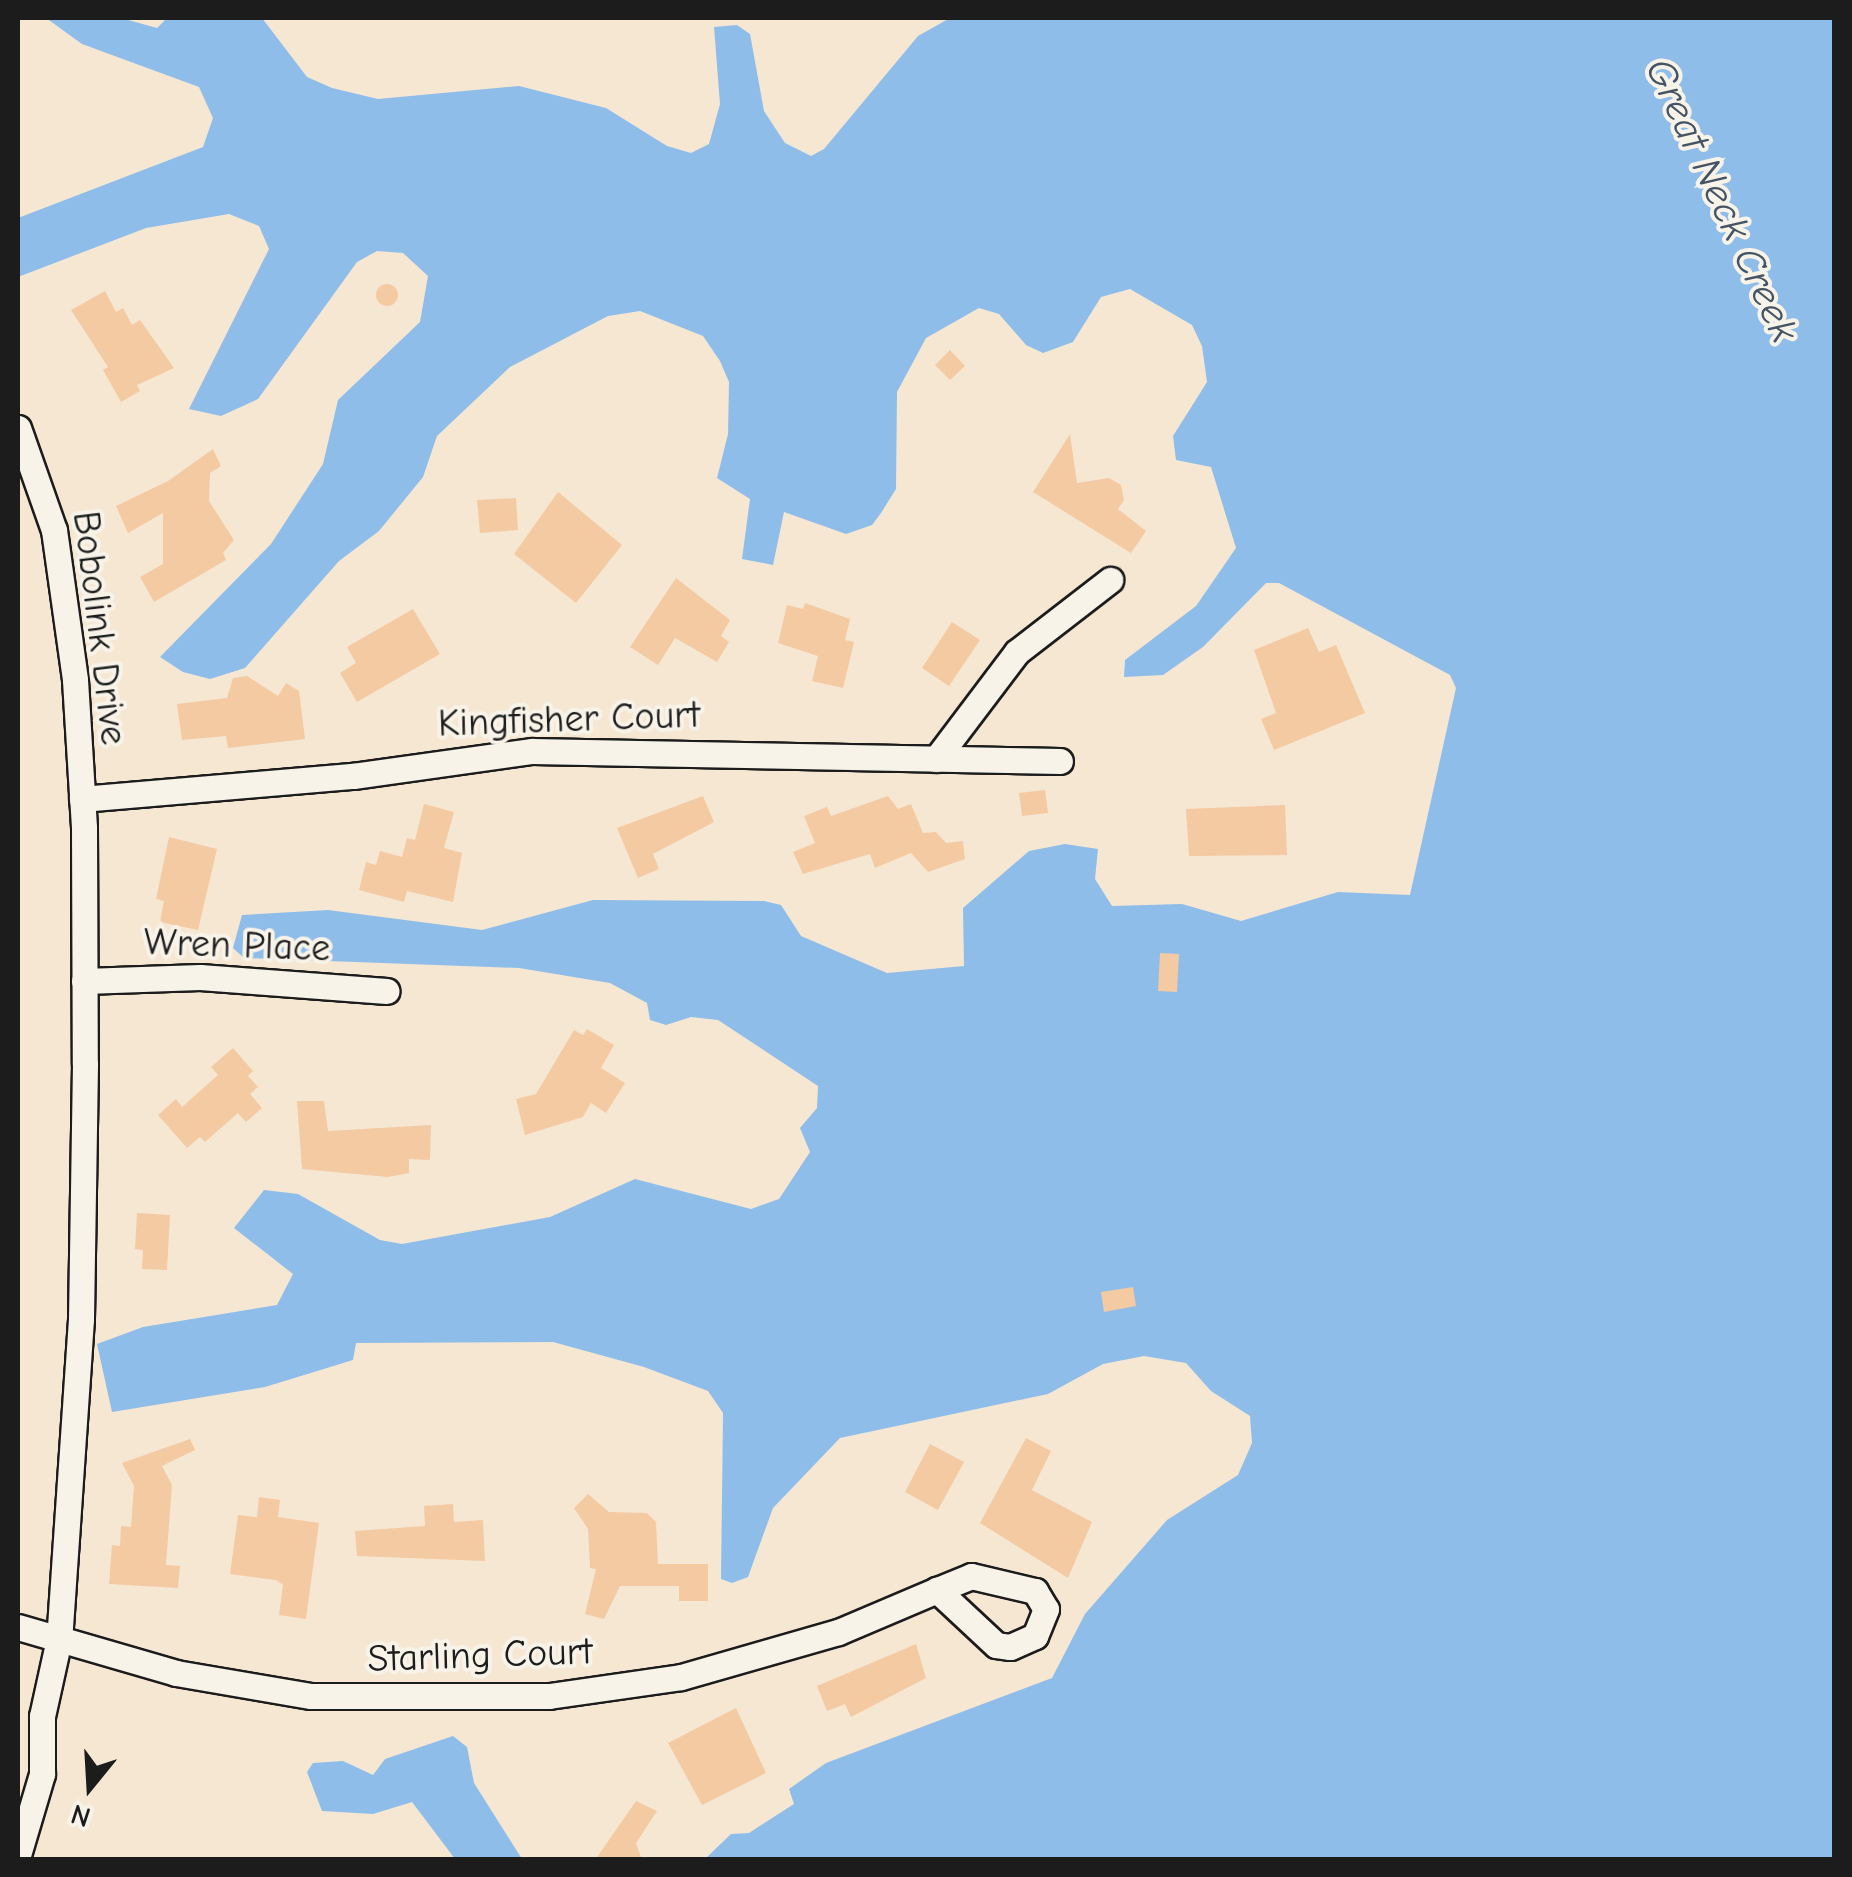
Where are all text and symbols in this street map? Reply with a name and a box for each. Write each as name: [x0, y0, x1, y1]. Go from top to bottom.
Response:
water label: Great Neck Creek: [1635, 51, 1809, 349]
street label: Bobolink Drive: [62, 509, 136, 747]
street label: Kingfisher Court: [437, 693, 701, 747]
street label: Wren Place: [143, 920, 331, 972]
street label: Starling Court: [367, 1629, 593, 1683]
north arrow: [40, 1737, 140, 1837]
text: N: [67, 1797, 94, 1834]

